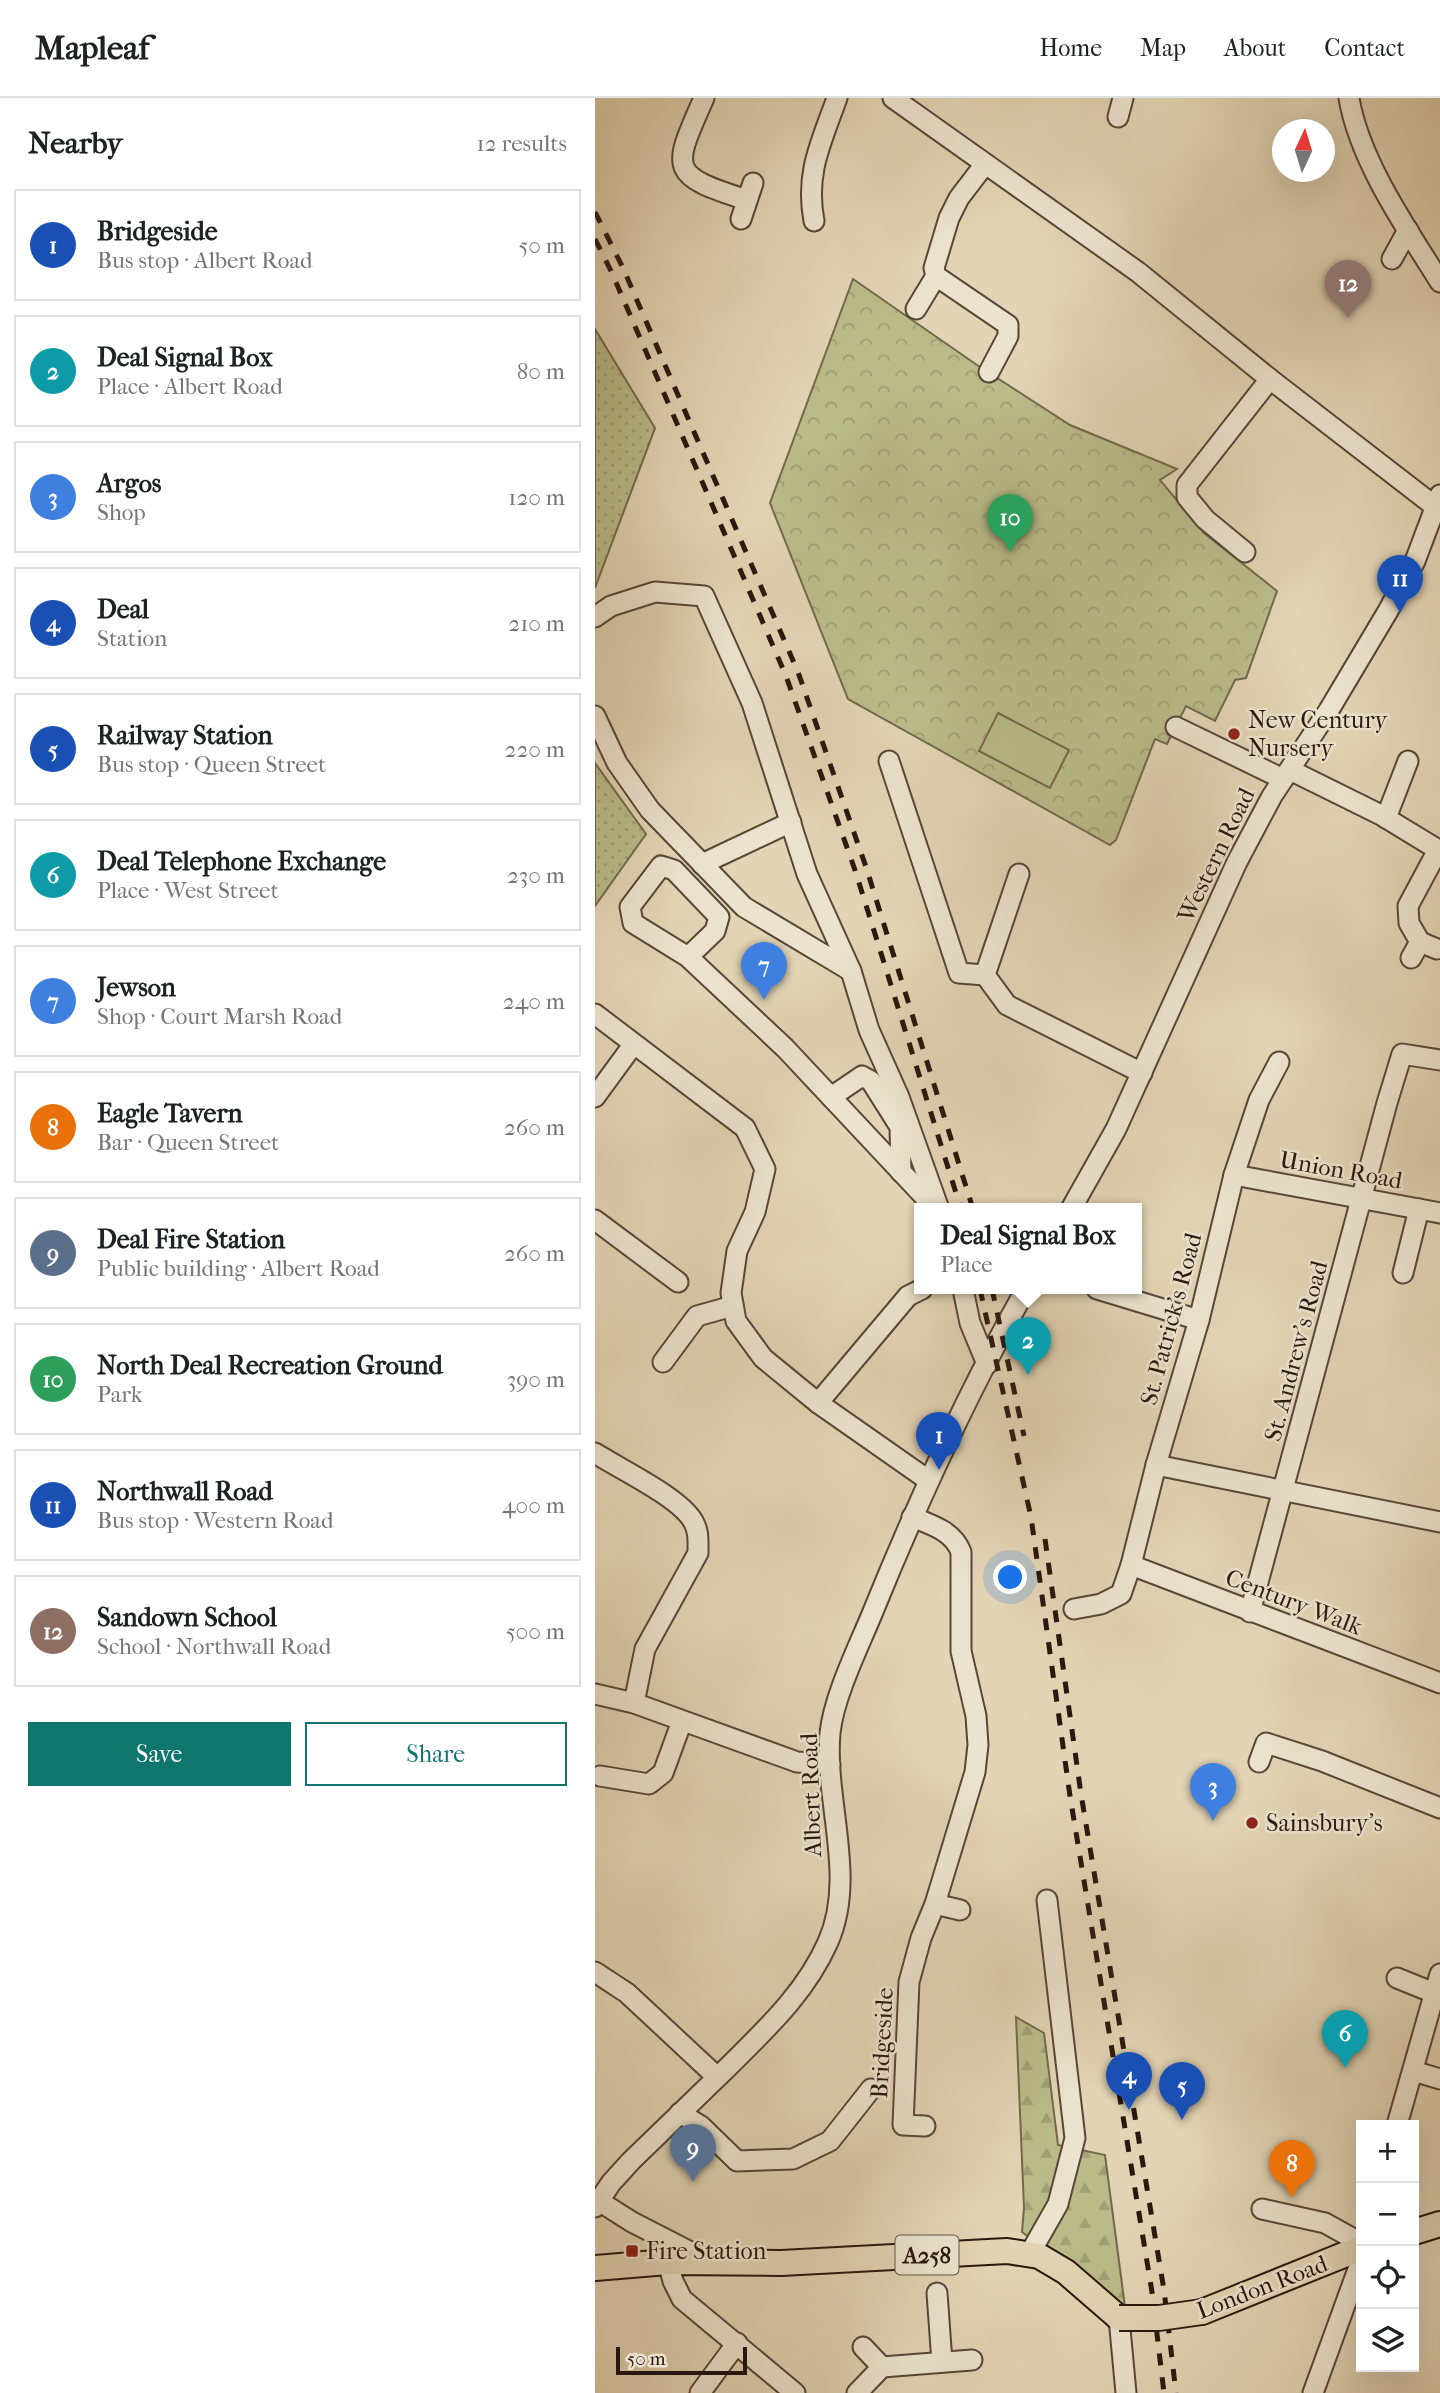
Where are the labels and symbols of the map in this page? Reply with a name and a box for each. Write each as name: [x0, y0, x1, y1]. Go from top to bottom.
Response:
north arrow: [1272, 119, 1335, 182]
pin: 12: [1325, 260, 1371, 318]
pin: 10: [987, 494, 1033, 552]
pin: 11: [1377, 555, 1423, 613]
place label: New Century Nursery: [1248, 706, 1389, 762]
marker: New Century Nursery: [1226, 726, 1242, 742]
street label: Western Road: [1171, 782, 1261, 928]
pin: 7: [741, 942, 787, 1000]
street label: Union Road: [1278, 1145, 1405, 1195]
street label: St. Patrick's Road: [1135, 1229, 1208, 1408]
street label: St. Andrew's Road: [1258, 1257, 1334, 1444]
pin: 2: [1005, 1317, 1051, 1375]
pin: 1: [916, 1412, 962, 1470]
your location: [993, 1560, 1027, 1594]
street label: Century Walk: [1222, 1563, 1367, 1641]
street label: Albert Road: [795, 1732, 827, 1858]
pin: 3: [1190, 1763, 1236, 1821]
place label: Sainsbury's: [1266, 1809, 1383, 1837]
marker: Sainsbury's: [1244, 1815, 1260, 1831]
street label: Bridgeside: [865, 1987, 899, 2099]
pin: 6: [1322, 2010, 1368, 2068]
pin: 4: [1106, 2052, 1152, 2110]
pin: 5: [1159, 2062, 1205, 2120]
pin: 9: [670, 2124, 716, 2182]
pin: 8: [1269, 2140, 1315, 2198]
road number: A258: [895, 2236, 959, 2274]
place label: Fire Station: [646, 2237, 767, 2265]
marker: Fire Station: [624, 2243, 640, 2259]
street label: London Road: [1193, 2249, 1332, 2325]
scale bar: [616, 2344, 747, 2376]

